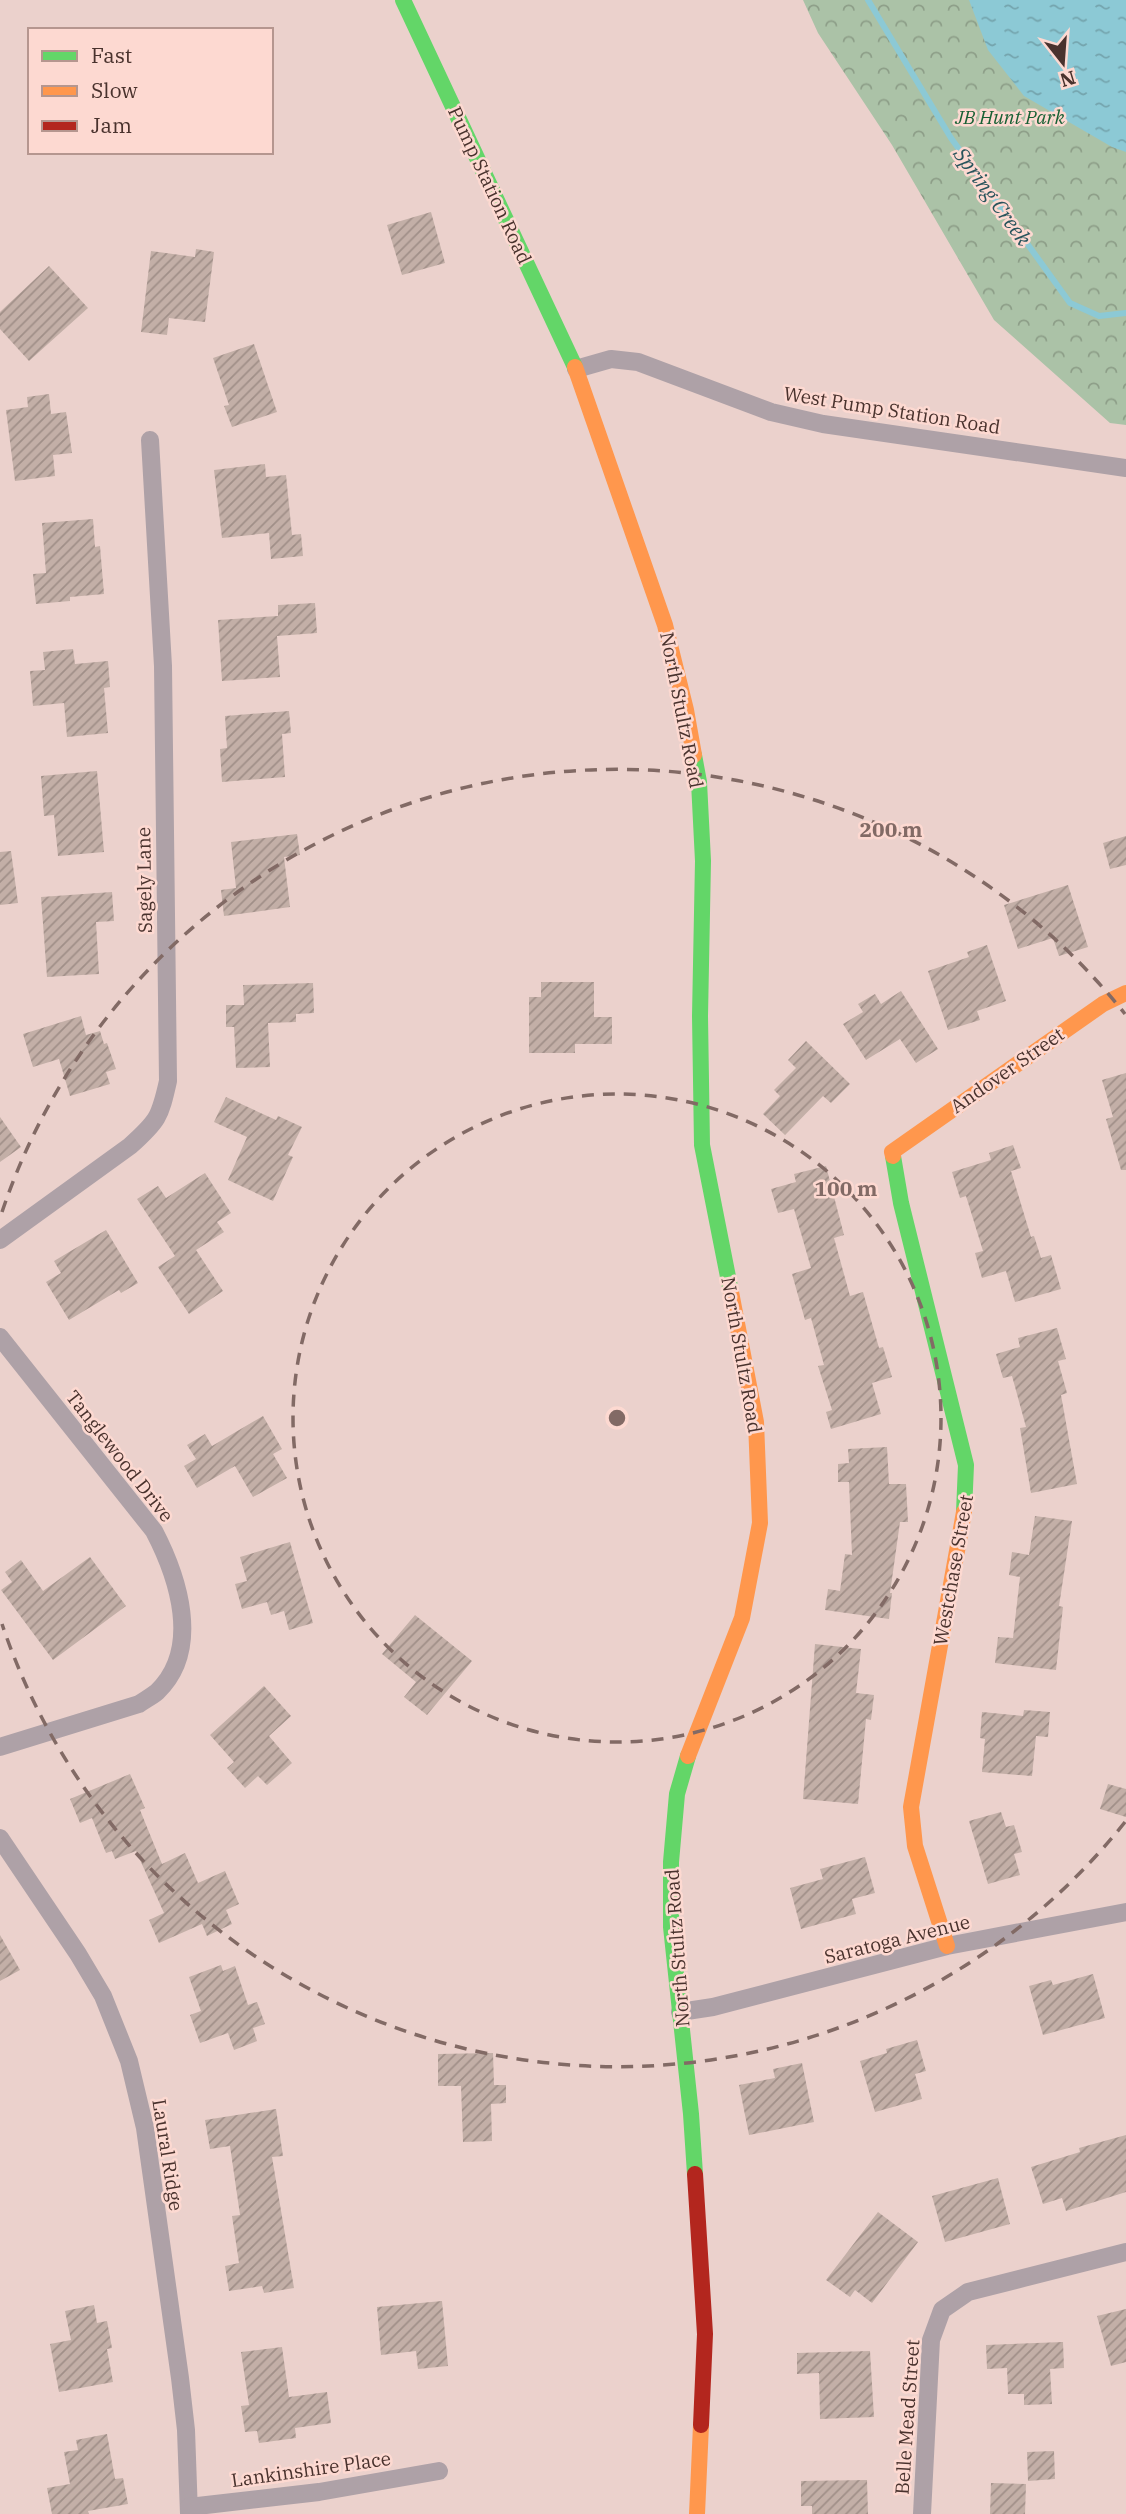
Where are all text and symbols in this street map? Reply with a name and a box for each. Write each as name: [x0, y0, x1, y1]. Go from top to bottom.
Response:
legend: [28, 28, 273, 154]
north arrow: [1028, 28, 1098, 98]
text: Fast: [91, 41, 132, 69]
text: N: [1057, 66, 1079, 93]
text: Slow: [91, 76, 138, 104]
street label: Pump Station Road: [443, 102, 537, 268]
park label: JB Hunt Park: [954, 105, 1066, 129]
text: Jam: [91, 111, 132, 139]
water label: Spring Creek: [947, 140, 1039, 252]
street label: West Pump Station Road: [782, 381, 1002, 439]
street label: North Stultz Road: [655, 630, 709, 790]
text: 200 m: [859, 815, 923, 843]
street label: Sagely Lane: [131, 827, 157, 933]
street label: Andover Street: [945, 1022, 1069, 1118]
text: 100 m: [814, 1174, 878, 1202]
street label: North Stultz Road: [716, 1275, 768, 1435]
street label: Tanglewood Drive: [61, 1385, 179, 1527]
centre of rings: [605, 1406, 629, 1430]
street label: Westchase Street: [928, 1492, 978, 1647]
street label: North Stultz Road: [660, 1868, 694, 2028]
street label: Saratoga Avenue: [822, 1909, 972, 1969]
street label: Laural Ridge: [147, 2097, 189, 2213]
street label: Belle Mead Street: [890, 2338, 924, 2495]
street label: Lankinshire Place: [230, 2446, 392, 2492]

